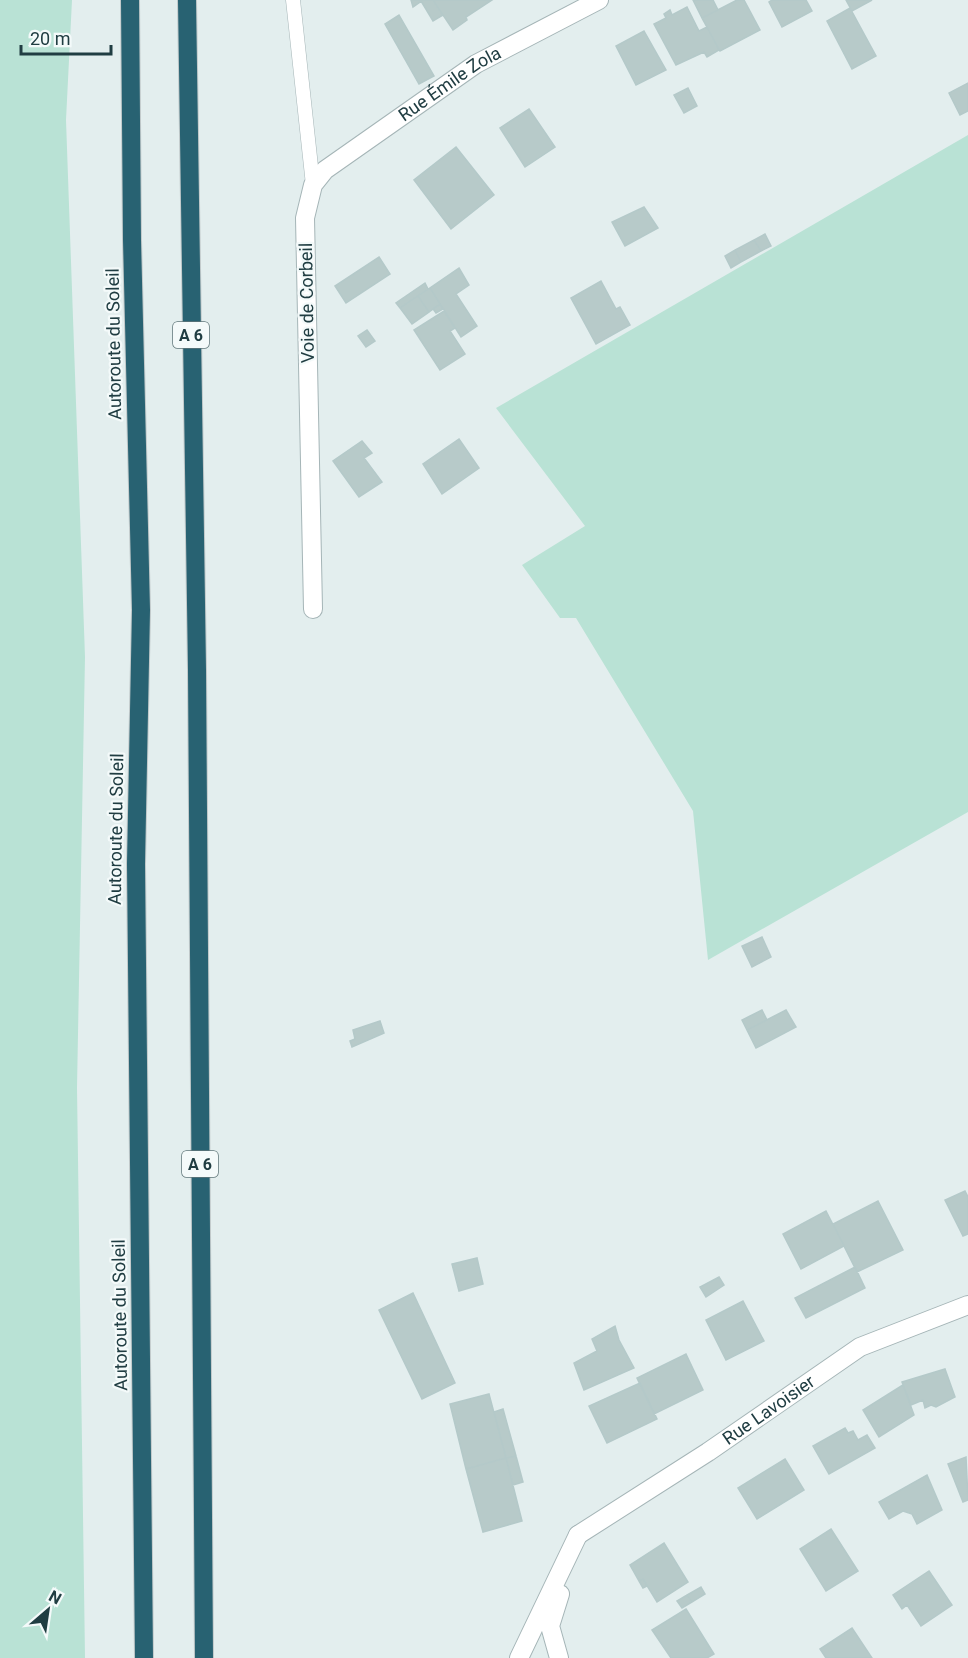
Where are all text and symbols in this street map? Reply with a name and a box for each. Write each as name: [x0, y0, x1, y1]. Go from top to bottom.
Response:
scale bar: [21, 18, 111, 56]
text: 20 m: [30, 28, 70, 49]
street label: Rue Émile Zola: [394, 42, 504, 125]
street label: Voie de Corbeil: [295, 243, 318, 363]
street label: Autoroute du Soleil: [102, 268, 125, 420]
road number: A 6: [173, 322, 209, 348]
street label: Autoroute du Soleil: [104, 753, 127, 905]
road number: A 6: [182, 1151, 218, 1177]
street label: Autoroute du Soleil: [108, 1239, 131, 1391]
street label: Rue Lavoisier: [718, 1371, 818, 1449]
north arrow: [18, 1580, 78, 1640]
text: N: [45, 1586, 65, 1608]

